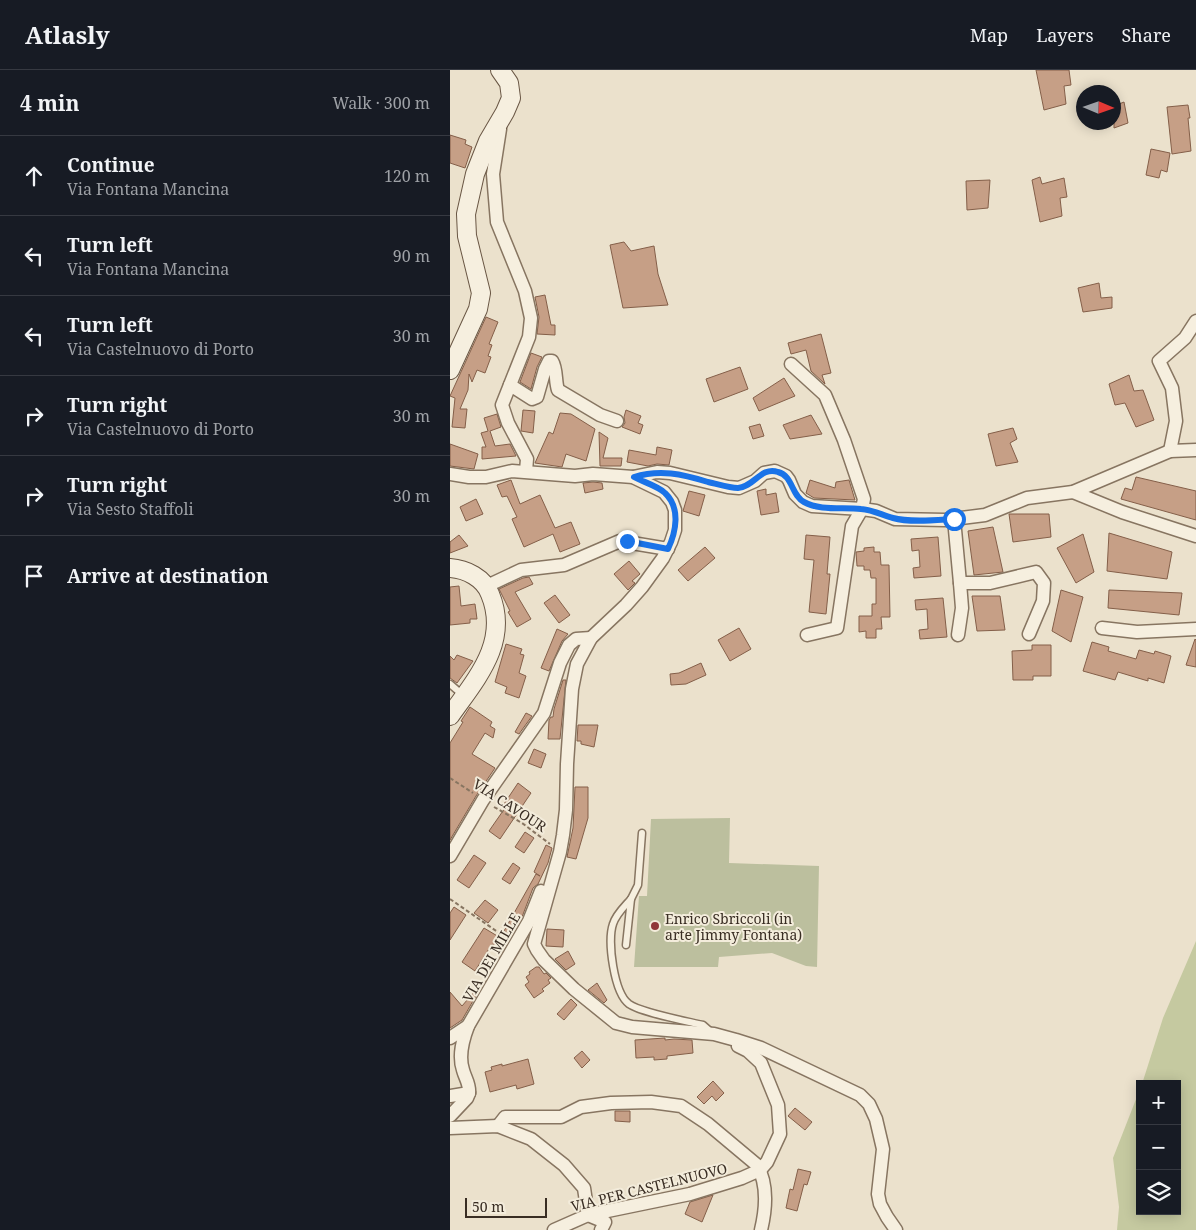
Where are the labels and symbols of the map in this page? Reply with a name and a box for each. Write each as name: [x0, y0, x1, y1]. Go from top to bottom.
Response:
north arrow: [1076, 85, 1121, 130]
route start: [943, 508, 966, 531]
route end: [616, 530, 639, 553]
street label: VIA CAVOUR: [470, 774, 551, 836]
street label: VIA DEI MILLE: [458, 909, 524, 1005]
place label: Enrico Sbriccoli (in arte Jimmy Fontana): [665, 909, 802, 944]
marker: Enrico Sbriccoli (in arte Jimmy Fontana): [649, 920, 661, 932]
street label: VIA PER CASTELNUOVO: [569, 1158, 729, 1216]
scale bar: [465, 1195, 548, 1218]

